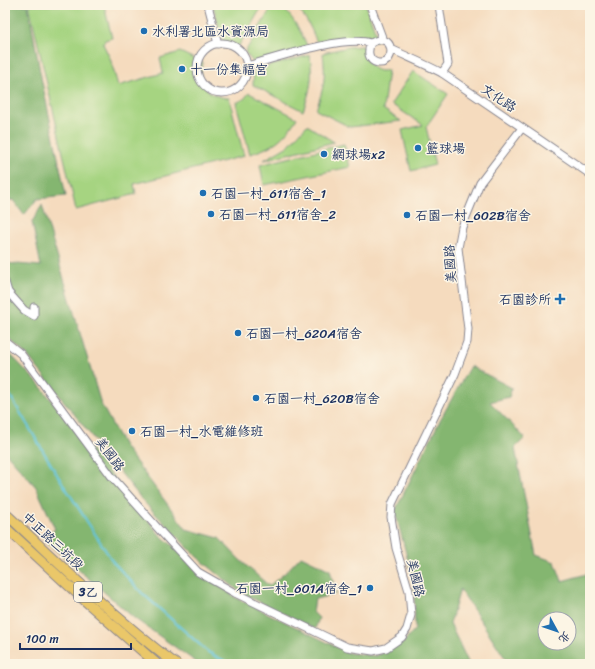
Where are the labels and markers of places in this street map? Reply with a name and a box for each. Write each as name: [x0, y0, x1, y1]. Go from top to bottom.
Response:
place label: 水利署北區水資源局: [152, 20, 269, 43]
marker: 水利署北區水資源局: [139, 26, 149, 36]
place label: 十一份集福宮: [190, 58, 268, 81]
marker: 十一份集福宮: [177, 64, 187, 74]
place label: 籃球場: [426, 137, 465, 160]
place label: 網球場x2: [332, 143, 386, 166]
marker: 籃球場: [413, 143, 423, 153]
marker: 網球場x2: [319, 149, 329, 159]
place label: 石園一村_611宿舍_1: [211, 182, 326, 205]
marker: 石園一村_611宿舍_1: [198, 188, 208, 198]
place label: 石園一村_611宿舍_2: [219, 203, 336, 226]
place label: 石園一村_602B宿舍: [415, 204, 531, 227]
marker: 石園一村_611宿舍_2: [206, 209, 216, 219]
marker: 石園一村_602B宿舍: [402, 210, 412, 220]
place label: 石園診所: [499, 288, 551, 311]
marker: 石園診所: [554, 293, 566, 305]
place label: 石園一村_620A宿舍: [246, 322, 362, 345]
marker: 石園一村_620A宿舍: [233, 328, 243, 338]
place label: 石園一村_620B宿舍: [264, 387, 380, 410]
marker: 石園一村_620B宿舍: [251, 393, 261, 403]
place label: 石園一村_水電維修班: [140, 420, 263, 443]
marker: 石園一村_水電維修班: [127, 426, 137, 436]
place label: 石園一村_601A宿舍_1: [236, 577, 362, 600]
marker: 石園一村_601A宿舍_1: [365, 583, 375, 593]

